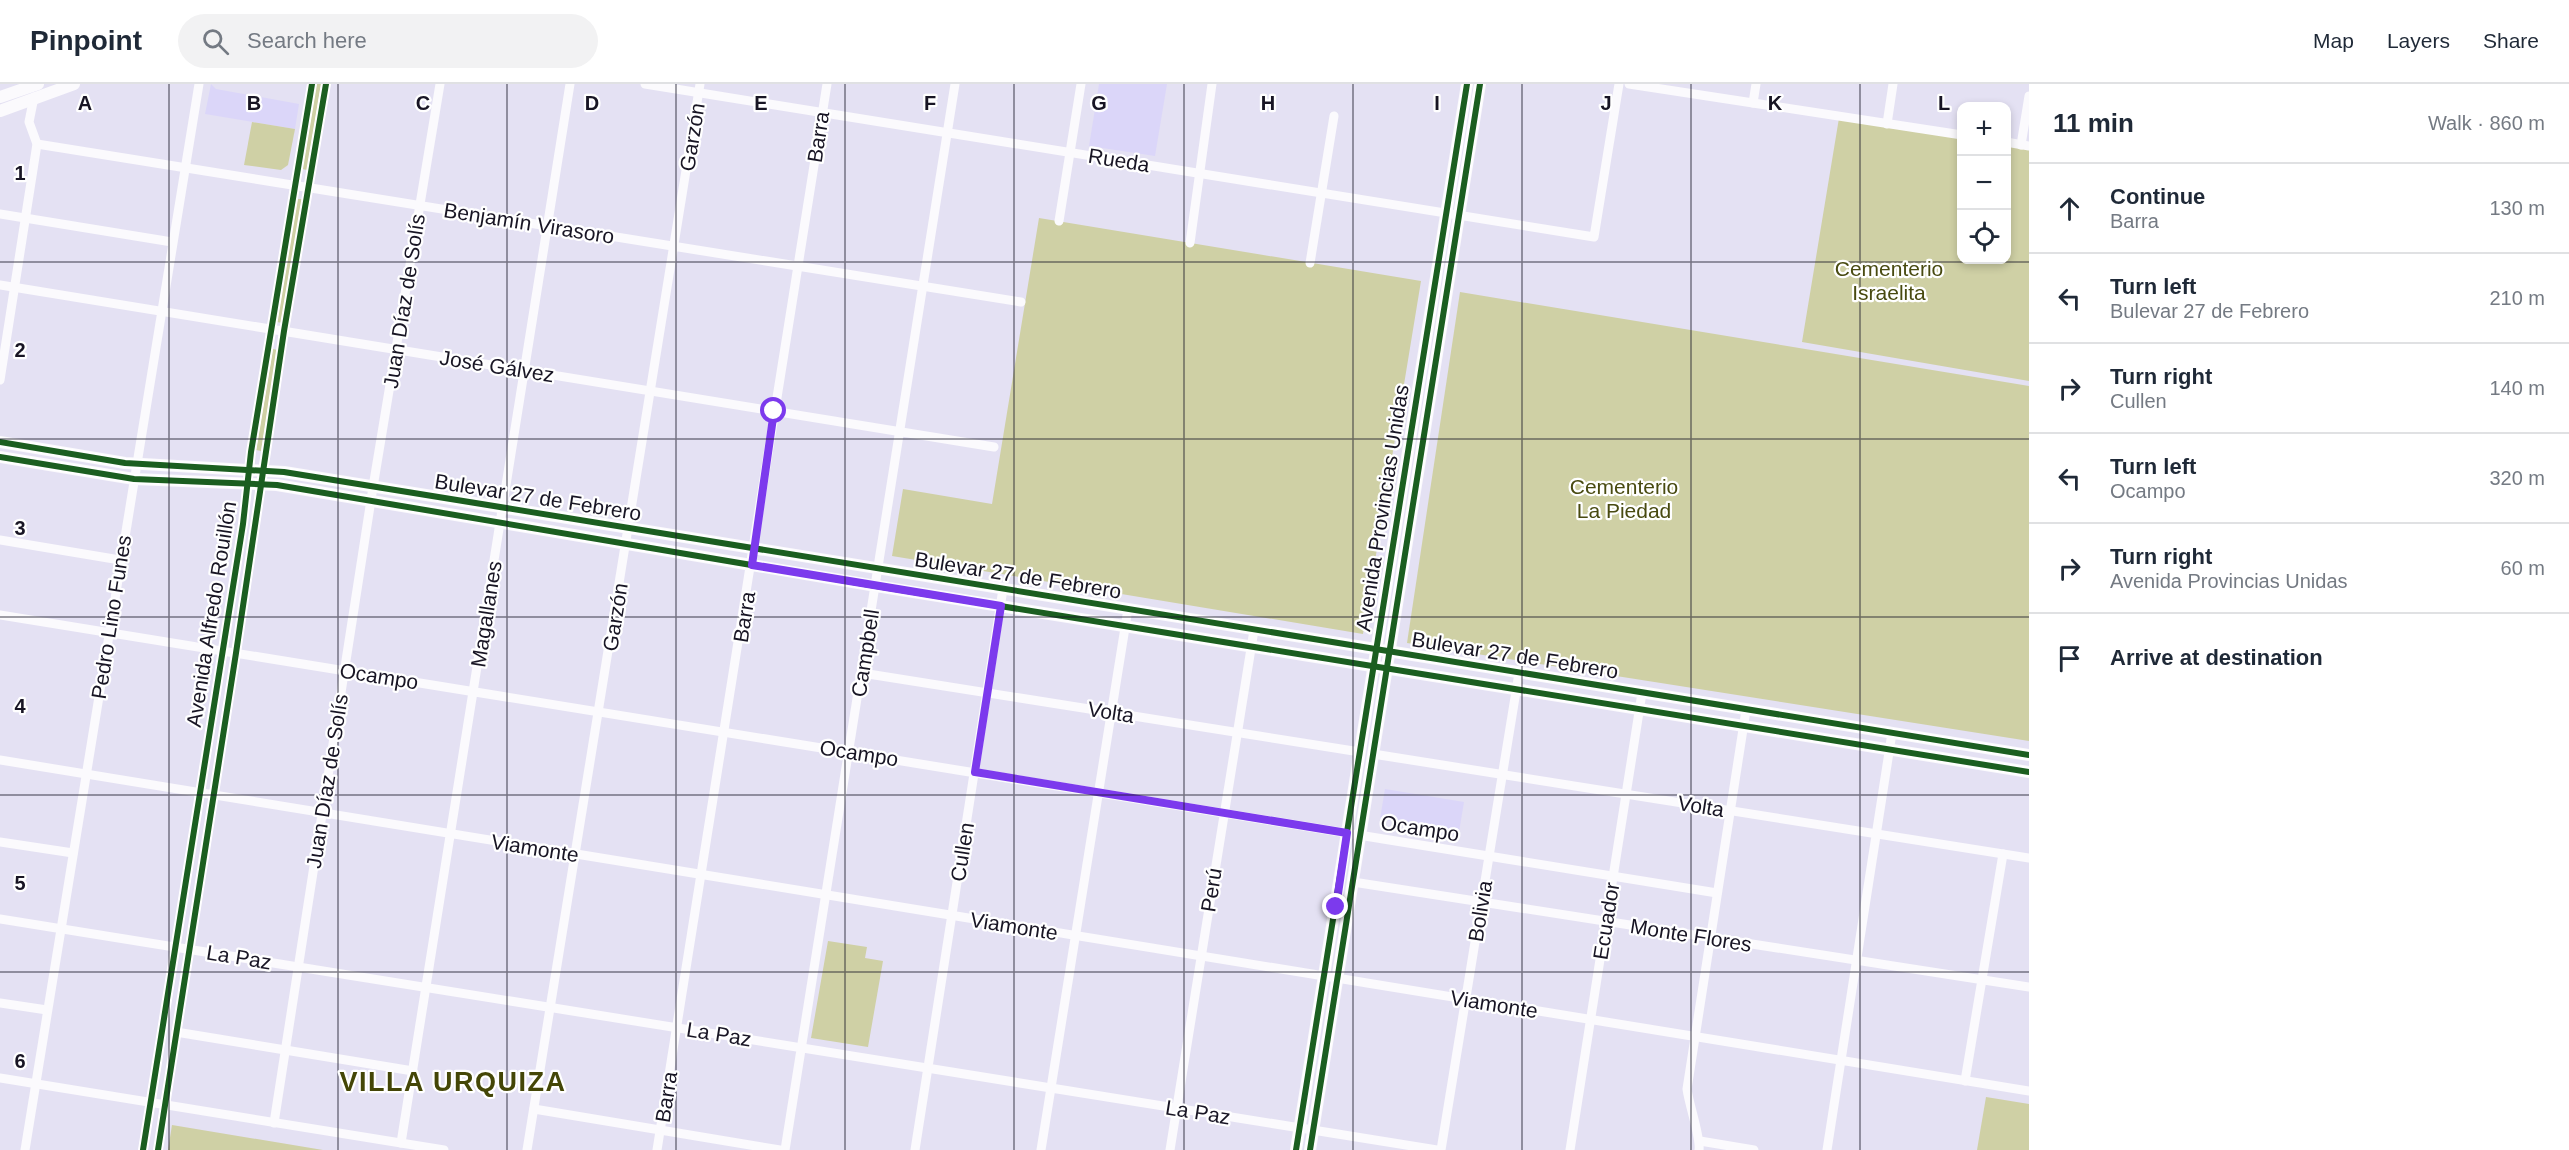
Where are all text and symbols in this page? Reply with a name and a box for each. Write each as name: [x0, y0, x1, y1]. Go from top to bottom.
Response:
search box: [178, 14, 598, 68]
text: Pinpoint: [30, 25, 142, 56]
icon: search: [199, 25, 232, 58]
text: Search here: [247, 28, 367, 53]
text: Map: [2313, 29, 2354, 52]
text: Layers: [2387, 29, 2450, 52]
text: Share: [2483, 29, 2539, 52]
text: A: [78, 92, 92, 114]
text: B: [247, 92, 261, 114]
text: C: [416, 92, 430, 114]
text: D: [585, 92, 599, 114]
text: E: [754, 92, 768, 114]
text: F: [924, 92, 936, 114]
text: G: [1091, 92, 1107, 114]
text: H: [1261, 92, 1275, 114]
text: I: [1434, 92, 1440, 114]
text: J: [1600, 92, 1612, 114]
text: K: [1768, 92, 1783, 114]
text: L: [1938, 92, 1950, 114]
street label: Garzón: [675, 101, 709, 173]
map controls: [1957, 102, 2011, 264]
button: +: [1957, 102, 2011, 156]
text: 11 min: [2053, 108, 2134, 138]
street label: Barra: [803, 110, 833, 164]
text: Walk · 860 m: [2428, 112, 2545, 134]
street label: Rueda: [1087, 144, 1152, 176]
button: −: [1957, 156, 2011, 210]
text: 1: [14, 162, 26, 184]
text: Continue: [2110, 184, 2205, 209]
icon: ahead: [2053, 192, 2086, 225]
text: 130 m: [2489, 197, 2545, 219]
street label: Benjamín Virasoro: [442, 198, 616, 248]
button: locate: [1957, 210, 2011, 264]
text: Barra: [2110, 210, 2159, 232]
street label: Juan Díaz de Solís: [379, 212, 429, 390]
park label: Cementerio Israelita: [1835, 257, 1943, 304]
text: Turn left: [2110, 274, 2196, 299]
icon: left: [2053, 282, 2086, 315]
text: 210 m: [2489, 287, 2545, 309]
text: Bulevar 27 de Febrero: [2110, 300, 2309, 322]
text: 2: [14, 339, 26, 361]
street label: José Gálvez: [438, 346, 556, 386]
text: Turn right: [2110, 364, 2212, 389]
icon: right: [2053, 372, 2086, 405]
text: 140 m: [2489, 377, 2545, 399]
street label: Avenida Provincias Unidas: [1351, 383, 1413, 633]
text: Cullen: [2110, 390, 2167, 412]
route start: [760, 397, 786, 423]
text: Turn left: [2110, 454, 2196, 479]
icon: left: [2053, 462, 2086, 495]
text: 320 m: [2489, 467, 2545, 489]
street label: Bulevar 27 de Febrero: [433, 469, 643, 525]
park label: Cementerio La Piedad: [1570, 475, 1678, 522]
text: Ocampo: [2110, 480, 2186, 502]
street label: Avenida Alfredo Rouillón: [182, 499, 240, 729]
text: 3: [14, 517, 26, 539]
street label: Pedro Lino Funes: [87, 533, 135, 701]
text: Turn right: [2110, 544, 2212, 569]
street label: Bulevar 27 de Febrero: [913, 547, 1123, 603]
icon: right: [2053, 552, 2086, 585]
text: 60 m: [2501, 557, 2545, 579]
street label: Magallanes: [466, 559, 506, 669]
text: Avenida Provincias Unidas: [2110, 570, 2348, 592]
street label: Garzón: [598, 581, 632, 653]
street label: Barra: [729, 590, 759, 644]
street label: Campbell: [847, 607, 883, 699]
street label: Bulevar 27 de Febrero: [1410, 627, 1620, 683]
icon: arrive: [2053, 642, 2086, 675]
text: Arrive at destination: [2110, 645, 2323, 670]
street label: Ocampo: [338, 658, 420, 694]
street label: Juan Díaz de Solís: [302, 692, 352, 870]
text: 4: [14, 695, 26, 717]
street label: Volta: [1086, 697, 1136, 727]
street label: Ocampo: [818, 735, 900, 771]
street label: Volta: [1676, 791, 1726, 821]
street label: Ocampo: [1379, 810, 1461, 846]
street label: Cullen: [946, 821, 978, 883]
street label: Viamonte: [490, 830, 580, 866]
street label: Perú: [1196, 866, 1226, 914]
text: 5: [14, 872, 26, 894]
street label: Bolivia: [1464, 878, 1496, 943]
street label: Ecuador: [1589, 881, 1623, 961]
route end: [1322, 893, 1348, 919]
street label: Viamonte: [969, 908, 1059, 944]
street label: Monte Flores: [1629, 914, 1753, 956]
street label: La Paz: [205, 941, 273, 973]
street label: Viamonte: [1449, 986, 1539, 1022]
street label: La Paz: [685, 1018, 753, 1050]
text: 6: [14, 1050, 26, 1072]
district label: VILLA URQUIZA: [340, 1067, 566, 1097]
street label: Barra: [651, 1070, 681, 1124]
street label: La Paz: [1164, 1096, 1232, 1128]

